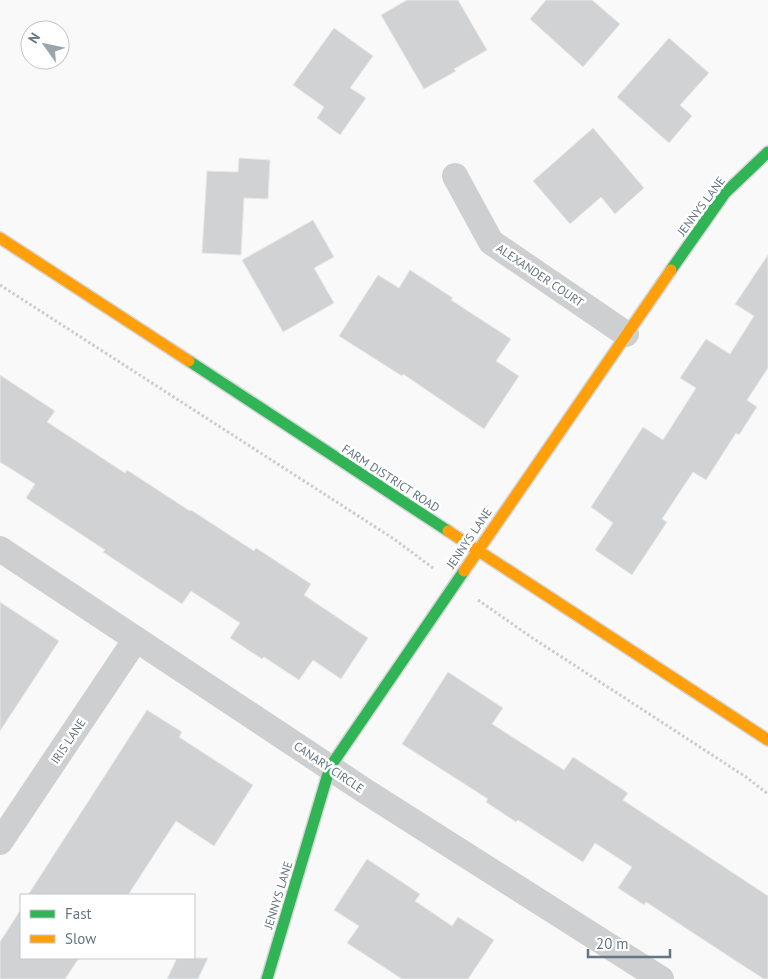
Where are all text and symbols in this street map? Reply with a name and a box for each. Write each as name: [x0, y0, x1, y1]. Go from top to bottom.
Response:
north arrow: [20, 20, 70, 70]
text: N: [24, 29, 44, 47]
street label: JENNYS LANE: [673, 173, 728, 239]
street label: ALEXANDER COURT: [493, 240, 587, 310]
street label: FARM DISTRICT ROAD: [339, 441, 443, 515]
street label: JENNYS LANE: [443, 505, 495, 572]
street label: IRIS LANE: [47, 715, 89, 767]
street label: CANARY CIRCLE: [291, 738, 367, 796]
street label: JENNYS LANE: [260, 859, 295, 932]
legend: [20, 894, 195, 959]
text: Fast: [65, 904, 92, 923]
scale bar: [588, 926, 670, 958]
text: Slow: [65, 929, 96, 948]
text: 20 m: [596, 934, 629, 953]

